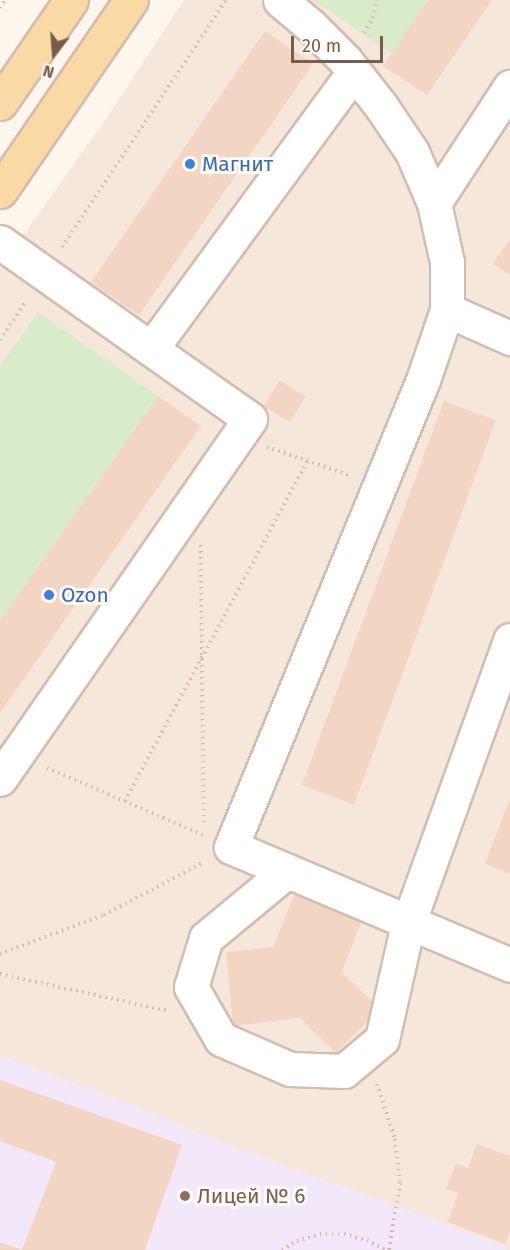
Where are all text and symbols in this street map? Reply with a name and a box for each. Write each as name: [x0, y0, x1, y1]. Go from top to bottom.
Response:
north arrow: [24, 24, 84, 84]
scale bar: [294, 24, 386, 62]
text: 20 m: [302, 35, 341, 57]
text: N: [41, 61, 56, 82]
place label: Магнит: [202, 151, 273, 177]
marker: Магнит: [183, 157, 197, 171]
place label: Ozon: [61, 582, 109, 608]
marker: Ozon: [42, 588, 56, 602]
place label: Лицей № 6: [197, 1183, 305, 1209]
marker: Лицей № 6: [178, 1189, 192, 1203]

